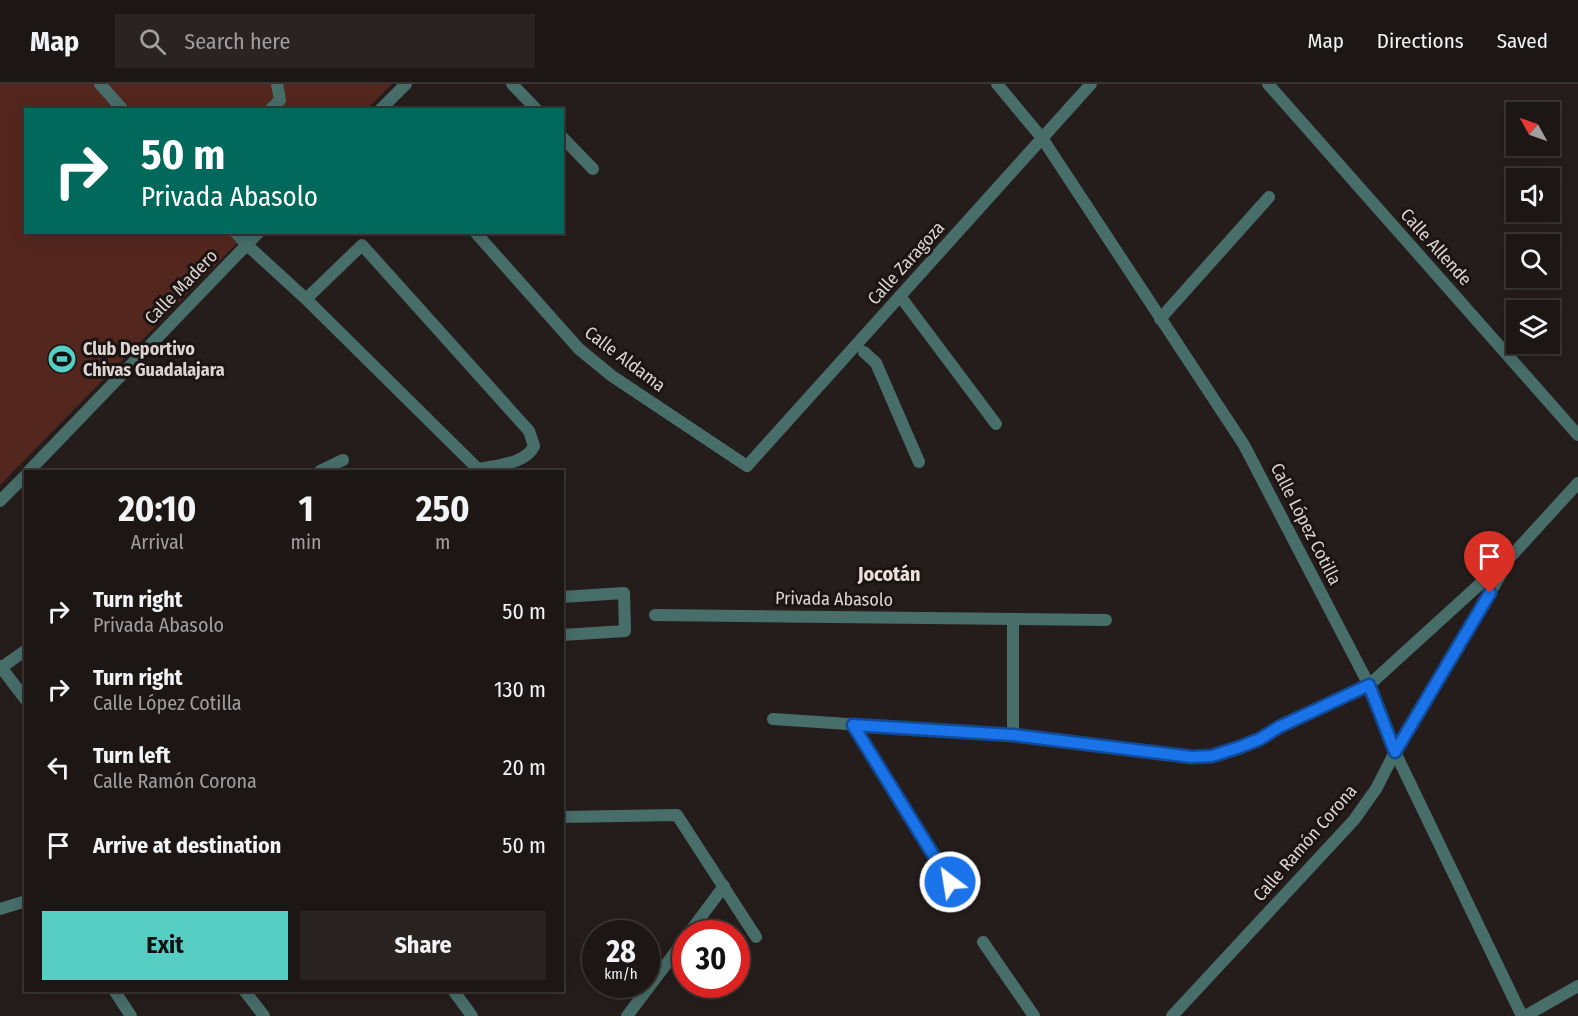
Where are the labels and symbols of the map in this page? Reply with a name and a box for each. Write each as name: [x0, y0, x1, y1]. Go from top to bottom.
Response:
north arrow: [1506, 102, 1560, 156]
street label: Calle Allende: [1396, 204, 1476, 290]
street label: Calle Zaragoza: [863, 217, 949, 309]
street label: Calle Madero: [140, 245, 222, 329]
street label: Calle Aldama: [580, 322, 670, 397]
place label: Club Deportivo Chivas Guadalajara: [83, 338, 225, 381]
sports icon: Club Deportivo Chivas Guadalajara: [46, 343, 78, 375]
street label: Calle López Cotilla: [1266, 459, 1346, 589]
pin: [1464, 531, 1515, 593]
district label: Jocotán: [857, 562, 920, 586]
street label: Privada Abasolo: [775, 587, 893, 611]
street label: Calle Ramón Corona: [1248, 780, 1362, 906]
position arrow: [918, 850, 982, 914]
speed limit sign: 30: [672, 920, 750, 998]

